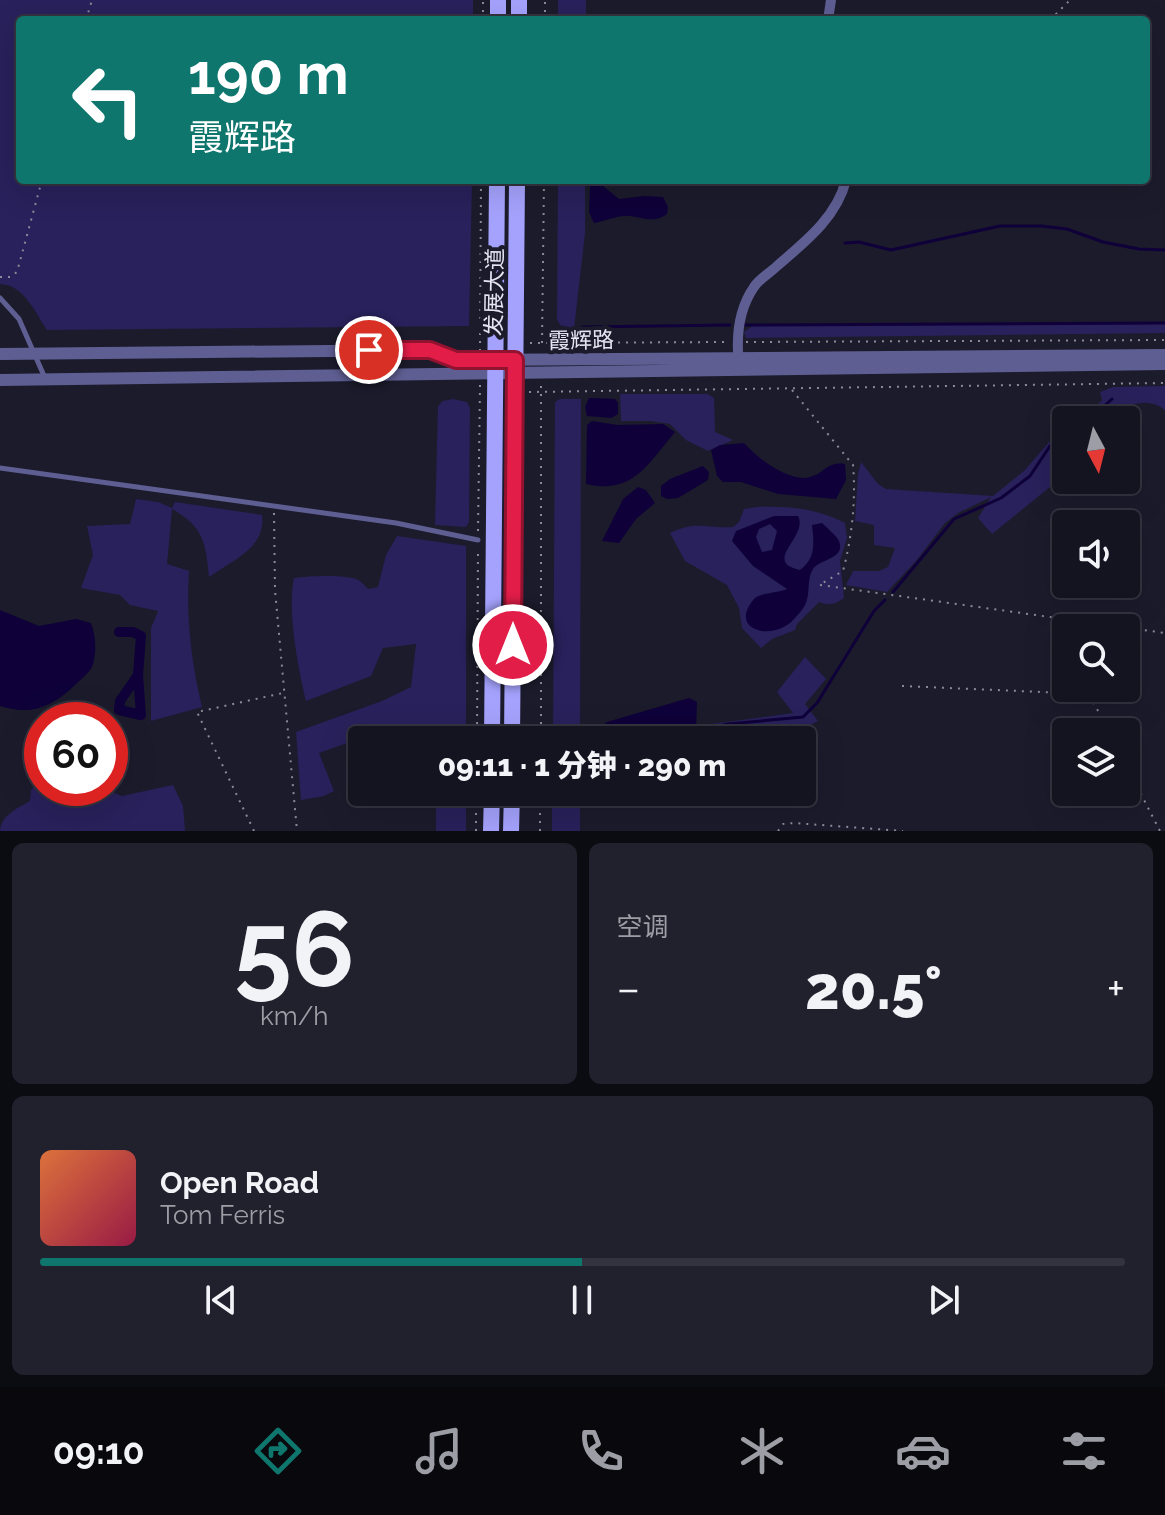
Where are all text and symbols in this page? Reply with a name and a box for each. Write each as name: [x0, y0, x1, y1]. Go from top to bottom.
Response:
text: 190 m: [188, 41, 349, 107]
icon: left: [56, 48, 160, 152]
text: 霞辉路: [188, 116, 296, 158]
street label: 发展大道: [480, 248, 508, 336]
pin: [335, 316, 403, 384]
street label: 霞辉路: [548, 326, 614, 354]
icon: arrive: [347, 328, 391, 372]
north arrow: [1052, 406, 1140, 494]
map controls: [1052, 406, 1140, 806]
button: sound: [1052, 510, 1140, 598]
position arrow: [471, 603, 555, 687]
button: search: [1052, 614, 1140, 702]
speed limit sign: 60: [24, 702, 128, 806]
button: layers: [1052, 718, 1140, 806]
text: 09:11 · 1 分钟 · 290 m: [438, 748, 726, 783]
text: 56: [234, 888, 355, 1010]
text: 空调: [617, 912, 669, 942]
text: 20.5°: [805, 953, 942, 1023]
text: −: [617, 963, 640, 1014]
text: +: [1107, 963, 1125, 1014]
text: km/h: [260, 1001, 329, 1031]
text: Open Road: [160, 1165, 319, 1200]
text: Tom Ferris: [160, 1200, 285, 1230]
icon: previous: [199, 1278, 243, 1322]
icon: pause: [560, 1278, 604, 1322]
icon: next: [922, 1278, 966, 1322]
icon: directions: [250, 1423, 306, 1479]
icon: music: [411, 1423, 467, 1479]
icon: phone: [573, 1423, 629, 1479]
icon: climate: [734, 1423, 790, 1479]
icon: car: [895, 1423, 951, 1479]
icon: filters: [1056, 1423, 1112, 1479]
text: 09:10: [53, 1430, 145, 1472]

